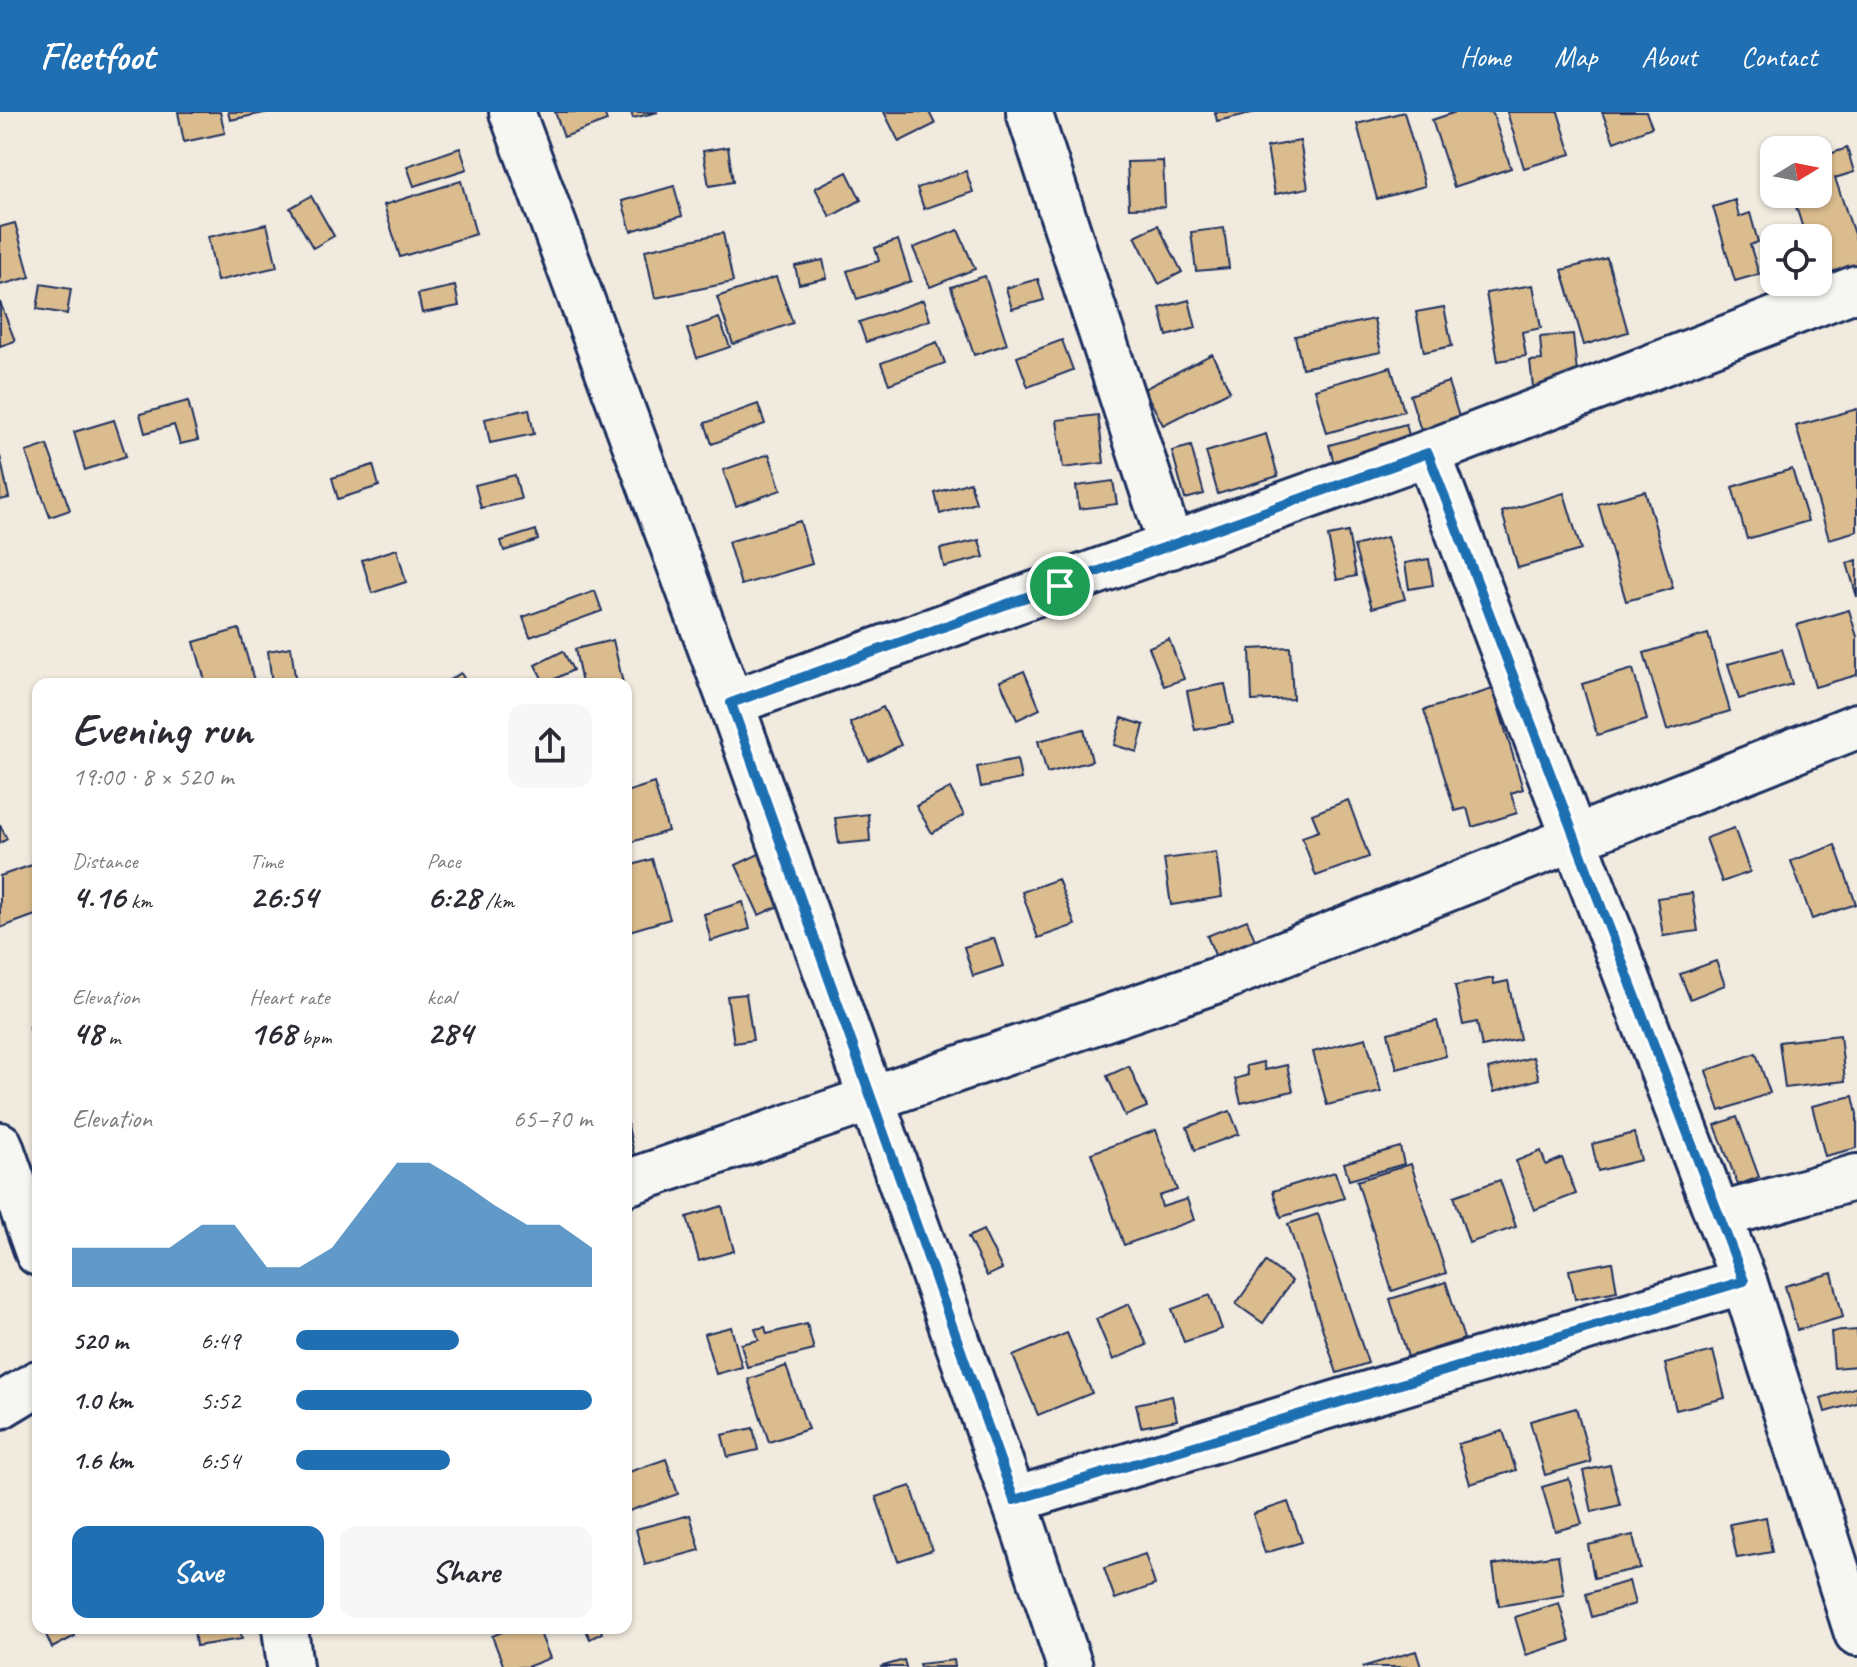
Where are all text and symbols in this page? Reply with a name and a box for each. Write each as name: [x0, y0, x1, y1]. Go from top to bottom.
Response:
text: Fleetfoot: [40, 33, 155, 80]
text: Home: [1460, 39, 1510, 74]
text: Map: [1554, 39, 1597, 74]
text: About: [1641, 39, 1697, 74]
text: Contact: [1741, 39, 1817, 74]
north arrow: [1760, 136, 1832, 208]
map controls: [1760, 136, 1832, 296]
button: locate: [1760, 224, 1832, 296]
pin: [1026, 552, 1094, 620]
icon: arrive: [1038, 564, 1082, 608]
text: Evening run: [72, 702, 252, 757]
button: share: [508, 704, 592, 788]
text: 19:00 · 8 × 520 m: [72, 760, 233, 793]
text: Distance: [72, 847, 138, 875]
text: Time: [249, 847, 283, 875]
text: Pace: [427, 847, 461, 875]
text: 4.16: [72, 875, 125, 918]
text: 26:54: [249, 875, 317, 918]
text: 6:28: [427, 875, 480, 918]
text: km: [125, 887, 152, 915]
text: /km: [480, 887, 514, 915]
text: Elevation: [72, 983, 140, 1011]
text: Heart rate: [249, 983, 330, 1011]
text: kcal: [427, 983, 456, 1011]
text: 48: [72, 1011, 103, 1054]
text: 168: [249, 1011, 296, 1054]
text: 284: [427, 1011, 473, 1054]
text: m: [103, 1023, 120, 1051]
text: bpm: [296, 1023, 331, 1051]
text: Elevation: [72, 1102, 152, 1135]
text: 65–70 m: [513, 1102, 592, 1135]
text: 520 m: [72, 1324, 128, 1357]
text: 6:49: [200, 1324, 240, 1357]
text: 1.0 km: [72, 1384, 132, 1417]
text: 5:52: [200, 1384, 240, 1417]
text: 1.6 km: [72, 1444, 133, 1477]
text: 6:54: [200, 1444, 240, 1477]
button: Save: [72, 1526, 324, 1618]
button: Share: [340, 1526, 592, 1618]

